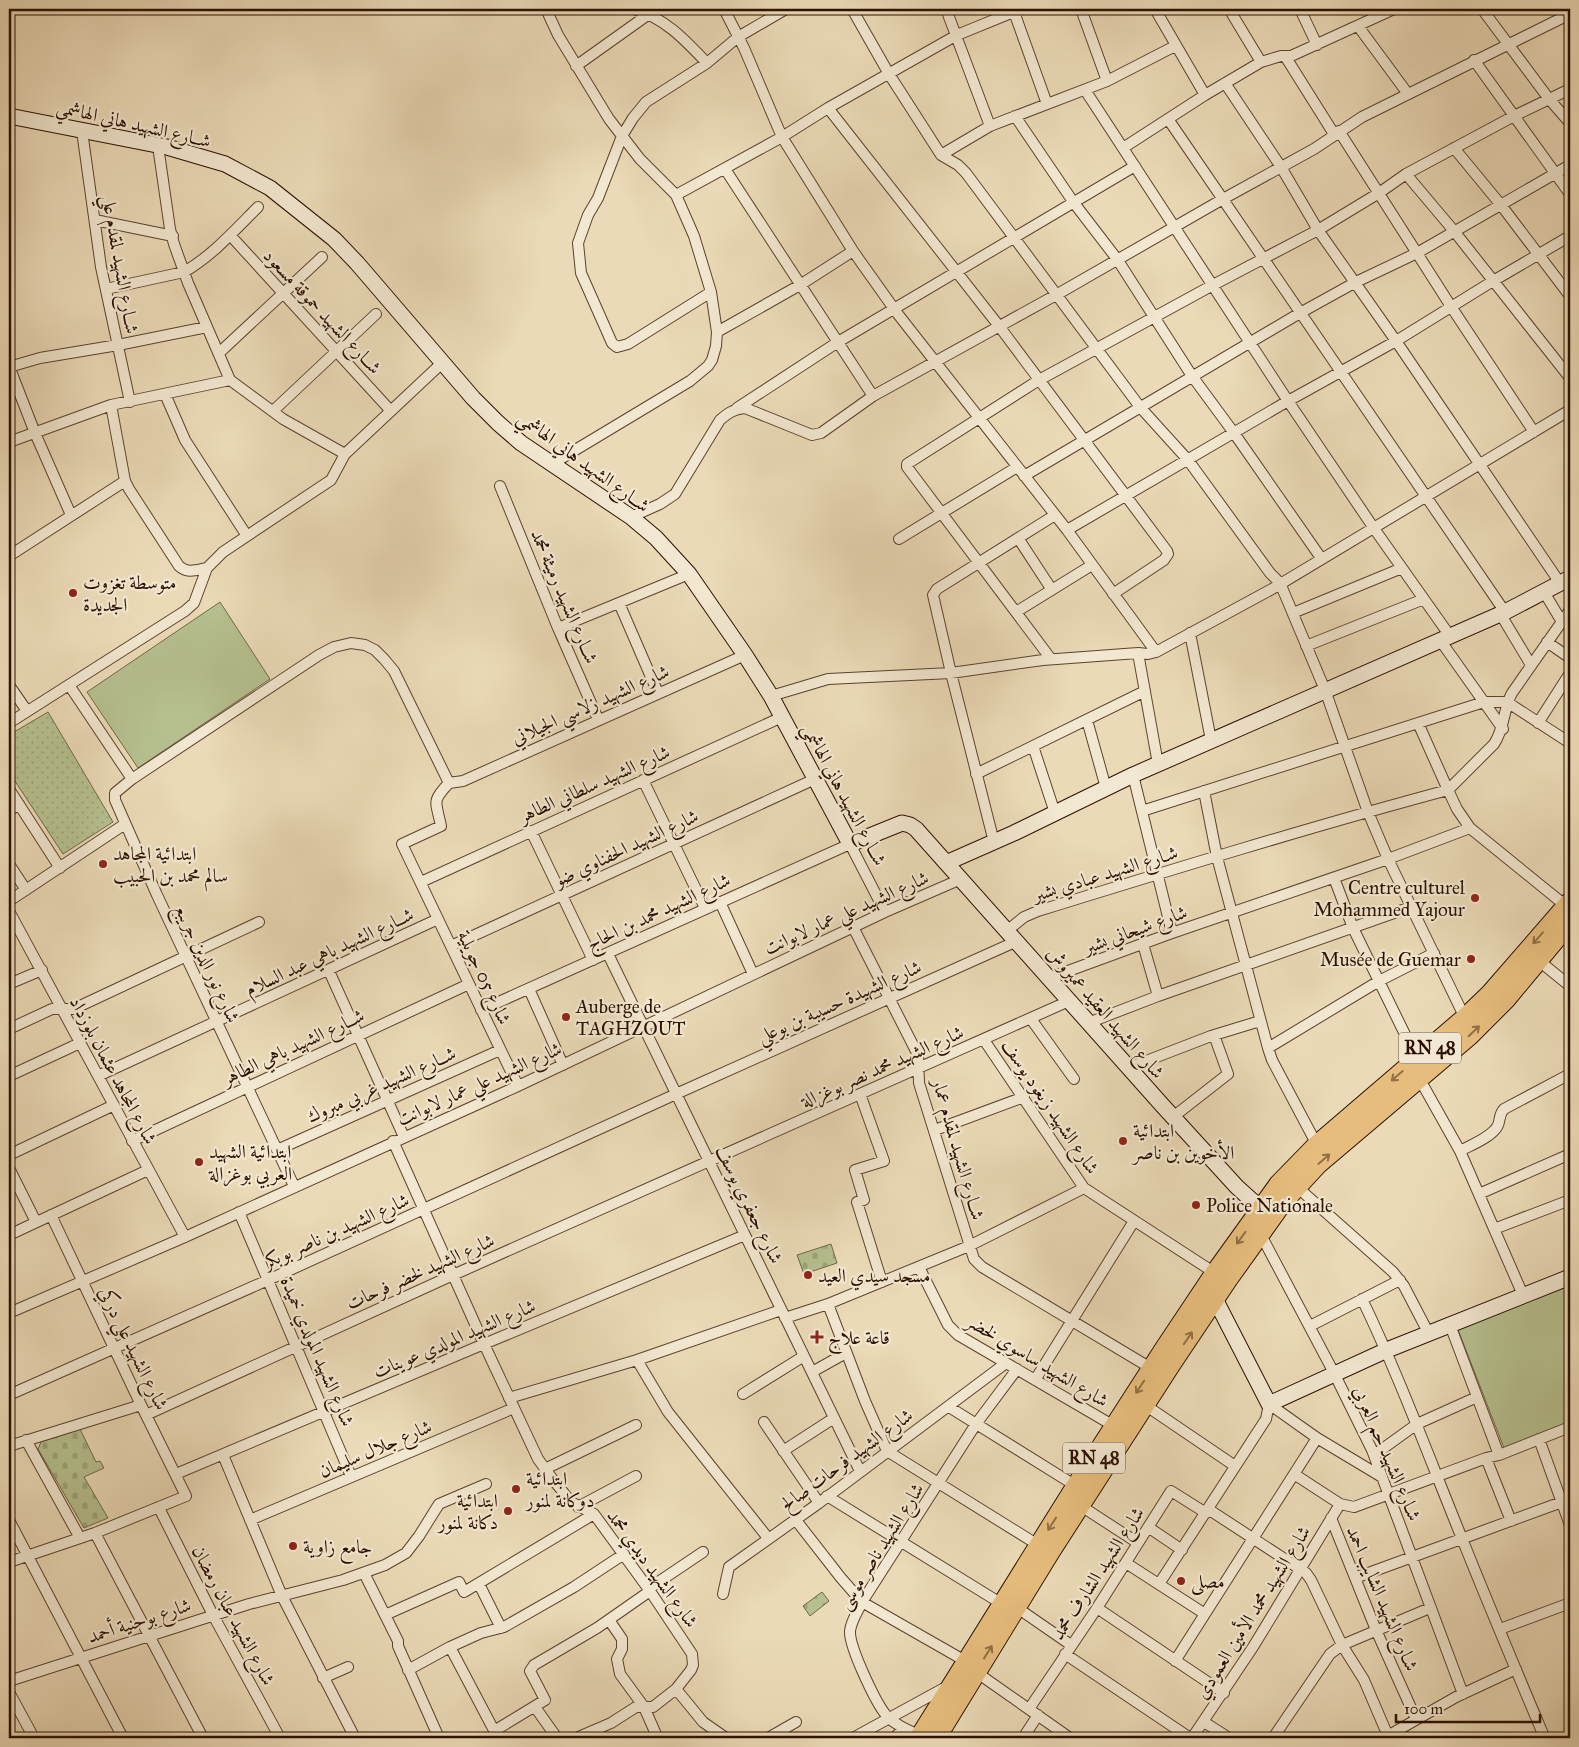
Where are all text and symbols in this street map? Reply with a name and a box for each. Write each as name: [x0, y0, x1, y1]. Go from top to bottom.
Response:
street label: شــارع الشهيد هاني الهاشمي: [53, 95, 213, 159]
street label: شــارع الشهيد لمقدم علي: [90, 193, 144, 337]
street label: شــارع الشهيد حموقة مسعود: [256, 244, 387, 381]
street label: شــارع الشهيد هاني الهاشمي: [509, 406, 654, 523]
street label: شــارع الشهيد رميثة محمد: [522, 526, 603, 668]
place label: متوسطة تغزوت الجديدة: [83, 571, 176, 616]
marker: متوسطة تغزوت الجديدة: [67, 587, 79, 599]
street label: شارع الشهيد زلاسي الجيلاني: [508, 659, 675, 755]
street label: شــارع الشهيد هاني الهاشمي: [791, 719, 892, 873]
street label: شارع الشهيد سلطاني الطاهر: [513, 740, 675, 832]
street label: شارع الشهيد الحفناوي ضو: [549, 804, 704, 895]
street label: شـارع الشهيد عبادي بشير: [1028, 840, 1182, 911]
place label: ابتدائية المجاهد سالم محمد بن الحبيب: [113, 842, 228, 892]
marker: ابتدائية المجاهد سالم محمد بن الحبيب: [97, 858, 109, 870]
street label: شارع الشهيد علي عمار لابوانت: [760, 866, 935, 966]
street label: شارع الشهيد محمد بن الحاج: [582, 868, 736, 960]
place label: Centre culturel Mohammed Yajour: [1314, 876, 1466, 921]
marker: Centre culturel Mohammed Yajour: [1469, 892, 1481, 904]
street label: شارع نور الدين جريبع: [164, 900, 245, 1029]
street label: شارع شيحاني بشير: [1078, 900, 1192, 963]
street label: شــارع الشهيد باهي عبد السلام: [241, 902, 419, 1005]
street label: شارع 05 جويلية: [449, 926, 516, 1030]
one-way arrow: [1532, 932, 1544, 945]
street label: شارع الشهيد العقيد عميروش: [1039, 941, 1169, 1086]
place label: Musée de Guemar: [1320, 948, 1462, 971]
marker: Musée de Guemar: [1465, 953, 1477, 965]
street label: شارع الشهيدة حسيبة بن بوعلي: [753, 955, 928, 1054]
street label: شارع المجاهد عثمان بلوزداد: [61, 992, 162, 1150]
place label: Auberge de TAGHZOUT: [575, 995, 685, 1040]
street label: شــارع الشهيد باهي الطاهر: [217, 1003, 370, 1094]
marker: Auberge de TAGHZOUT: [560, 1011, 572, 1023]
street label: شارع الشهيد محمد نصر بوغزالة: [796, 1020, 969, 1117]
one-way arrow: [1468, 1025, 1480, 1037]
road number: RN 48: [1399, 1032, 1461, 1064]
street label: شارع الشهيد زيغود يوسف: [994, 1034, 1104, 1180]
street label: شارع الشهيد علي عمار لابوانت: [393, 1037, 568, 1137]
street label: شــارع الشهيد غربي مبروك: [303, 1041, 461, 1131]
one-way arrow: [1391, 1071, 1404, 1082]
street label: شــارع الشهيد لمقدم عمار: [922, 1074, 990, 1224]
place label: ابتدائية الأخوين بن ناصر: [1131, 1119, 1234, 1165]
marker: ابتدائية الأخوين بن ناصر: [1117, 1135, 1129, 1147]
place label: ابتدائية الشهيد العربي بوغزالة: [208, 1140, 292, 1189]
street label: شارع جعفري يوسف: [707, 1141, 788, 1269]
one-way arrow: [1318, 1153, 1331, 1164]
marker: ابتدائية الشهيد العربي بوغزالة: [193, 1156, 205, 1168]
street label: شارع الشهيد بن ناصر بوبكر: [258, 1188, 414, 1277]
place label: Police Nationale: [1206, 1194, 1333, 1217]
marker: Police Nationale: [1190, 1199, 1202, 1211]
street label: شارع الشهيد لخضر فرحات: [342, 1228, 500, 1318]
one-way arrow: [1236, 1231, 1246, 1245]
place label: مسجد سيدي العيد: [818, 1264, 930, 1291]
marker: مسجد سيدي العيد: [802, 1269, 814, 1281]
street label: شارع الشهيد المولدي خميدة: [272, 1273, 360, 1431]
street label: شارع الشهيد علي دركي: [87, 1283, 173, 1417]
street label: شارع الشهيد المولدي عوينات: [370, 1294, 540, 1387]
street label: شارع الشهيد ساسوي لخضر: [959, 1308, 1113, 1415]
place label: قاعة علاج: [828, 1326, 890, 1355]
marker: قاعة علاج: [810, 1330, 824, 1344]
one-way arrow: [1184, 1331, 1194, 1345]
one-way arrow: [1135, 1380, 1145, 1394]
street label: شـارع الشهيد حم العربي: [1342, 1382, 1426, 1527]
street label: شارع الشهيد فرحات صالح: [775, 1403, 920, 1519]
street label: شارع جلال سليمان: [315, 1414, 437, 1486]
road number: RN 48: [1063, 1442, 1125, 1474]
place label: ابتدائية دوكانة لمنور: [524, 1467, 595, 1513]
street label: شارع الشهيد ناصر موسى: [832, 1479, 932, 1616]
marker: ابتدائية دوكانة لمنور: [510, 1483, 522, 1495]
place label: ابتدائية دكانة لمنور: [436, 1489, 498, 1535]
street label: شارع الشهيد الشارف محمد: [1046, 1502, 1152, 1646]
marker: ابتدائية دكانة لمنور: [502, 1505, 514, 1517]
street label: شارع الشهيد ديدي محمد: [599, 1505, 703, 1634]
one-way arrow: [1047, 1517, 1057, 1531]
street label: شارع الشهيد محمد الأمين العمودي: [1188, 1520, 1319, 1705]
street label: شـارع الشهيد الشايب احمد: [1338, 1522, 1424, 1676]
place label: جامع زاوية: [303, 1535, 372, 1564]
marker: جامع زاوية: [287, 1540, 299, 1552]
street label: شارع الشهيد عبان رمضان: [183, 1541, 280, 1691]
place label: مصلى: [1191, 1570, 1225, 1596]
marker: مصلى: [1175, 1575, 1187, 1587]
street label: شارع بوحنية أحمد: [84, 1592, 195, 1652]
one-way arrow: [983, 1645, 994, 1659]
scale bar: [1396, 1692, 1540, 1724]
text: 100 m: [1404, 1700, 1444, 1718]

